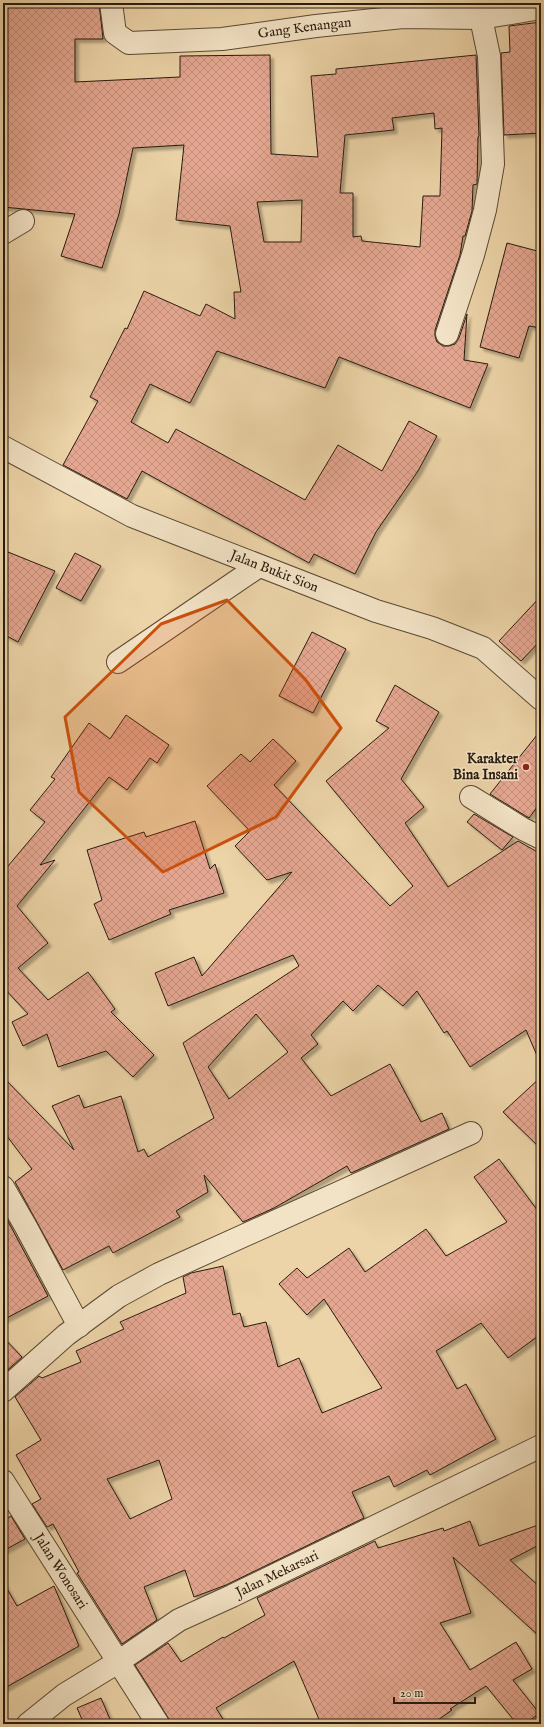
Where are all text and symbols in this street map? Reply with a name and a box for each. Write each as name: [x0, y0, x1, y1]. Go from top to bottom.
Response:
street label: Gang Kenangan: [257, 13, 353, 43]
street label: Jalan Bukit Sion: [226, 545, 322, 597]
place label: Karakter Bina Insani: [453, 750, 519, 784]
marker: Karakter Bina Insani: [521, 762, 531, 772]
street label: Jalan Wonosari: [29, 1528, 92, 1613]
street label: Jalan Mekarsari: [231, 1546, 322, 1603]
scale bar: [394, 1679, 475, 1705]
text: 20 m: [400, 1686, 423, 1701]

